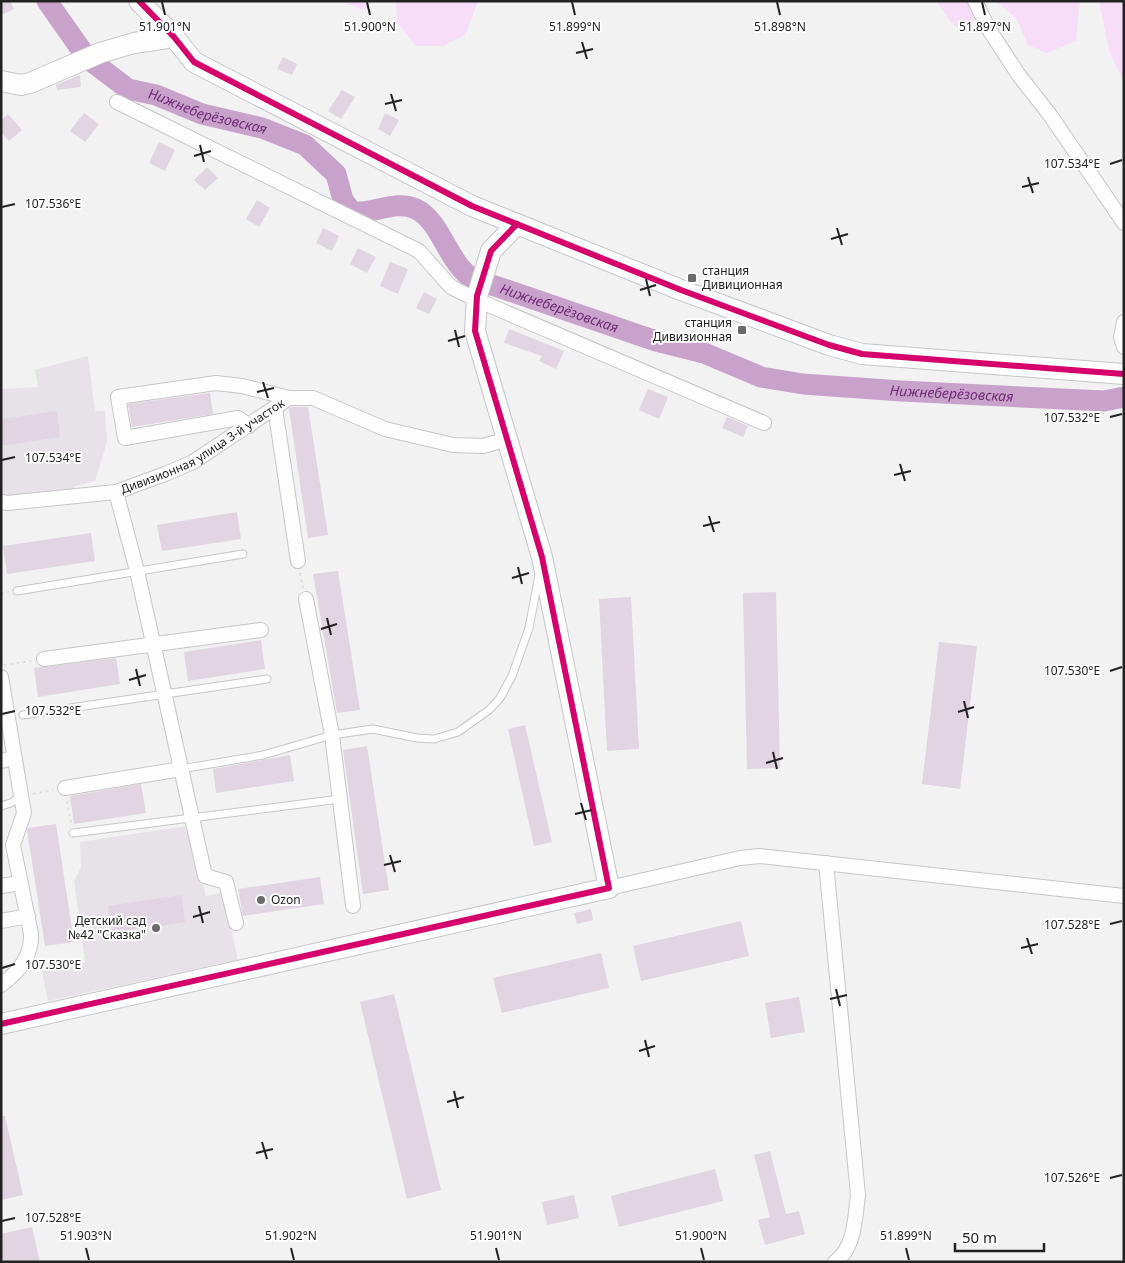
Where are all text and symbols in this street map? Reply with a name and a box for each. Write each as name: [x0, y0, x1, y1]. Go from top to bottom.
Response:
text: 51.901°N: [139, 18, 191, 35]
text: 51.900°N: [344, 18, 396, 35]
text: 51.899°N: [549, 18, 601, 35]
text: 51.898°N: [754, 18, 806, 35]
text: 51.897°N: [959, 18, 1011, 35]
water label: Нижнеберёзовская: [147, 84, 270, 138]
text: 107.534°E: [1044, 155, 1100, 172]
text: 107.536°E: [25, 195, 81, 212]
place label: станция Дивиционная: [702, 262, 783, 293]
marker: станция Дивиционная: [686, 272, 698, 284]
water label: Нижнеберёзовская: [498, 278, 621, 336]
place label: станция Дивизионная: [653, 314, 732, 345]
marker: станция Дивизионная: [736, 324, 748, 336]
water label: Нижнеберёзовская: [889, 380, 1014, 406]
street label: Дивизионная улица 3-й участок: [118, 394, 288, 498]
text: 107.532°E: [1044, 409, 1100, 426]
text: 107.534°E: [25, 449, 81, 466]
text: 107.530°E: [1044, 662, 1100, 679]
text: 107.532°E: [25, 702, 81, 719]
place label: Ozon: [271, 891, 301, 908]
marker: Ozon: [255, 894, 267, 906]
place label: Детский сад №42 "Сказка": [68, 912, 147, 943]
text: 107.528°E: [1044, 916, 1100, 933]
marker: Детский сад №42 "Сказка": [150, 922, 162, 934]
text: 107.530°E: [25, 956, 81, 973]
text: 107.526°E: [1044, 1169, 1100, 1186]
text: 107.528°E: [25, 1209, 81, 1226]
scale bar: [955, 1220, 1044, 1252]
text: 51.903°N: [60, 1227, 112, 1244]
text: 51.902°N: [265, 1227, 317, 1244]
text: 51.901°N: [470, 1227, 522, 1244]
text: 51.900°N: [675, 1227, 727, 1244]
text: 51.899°N: [880, 1227, 932, 1244]
text: 50 m: [962, 1227, 997, 1247]

